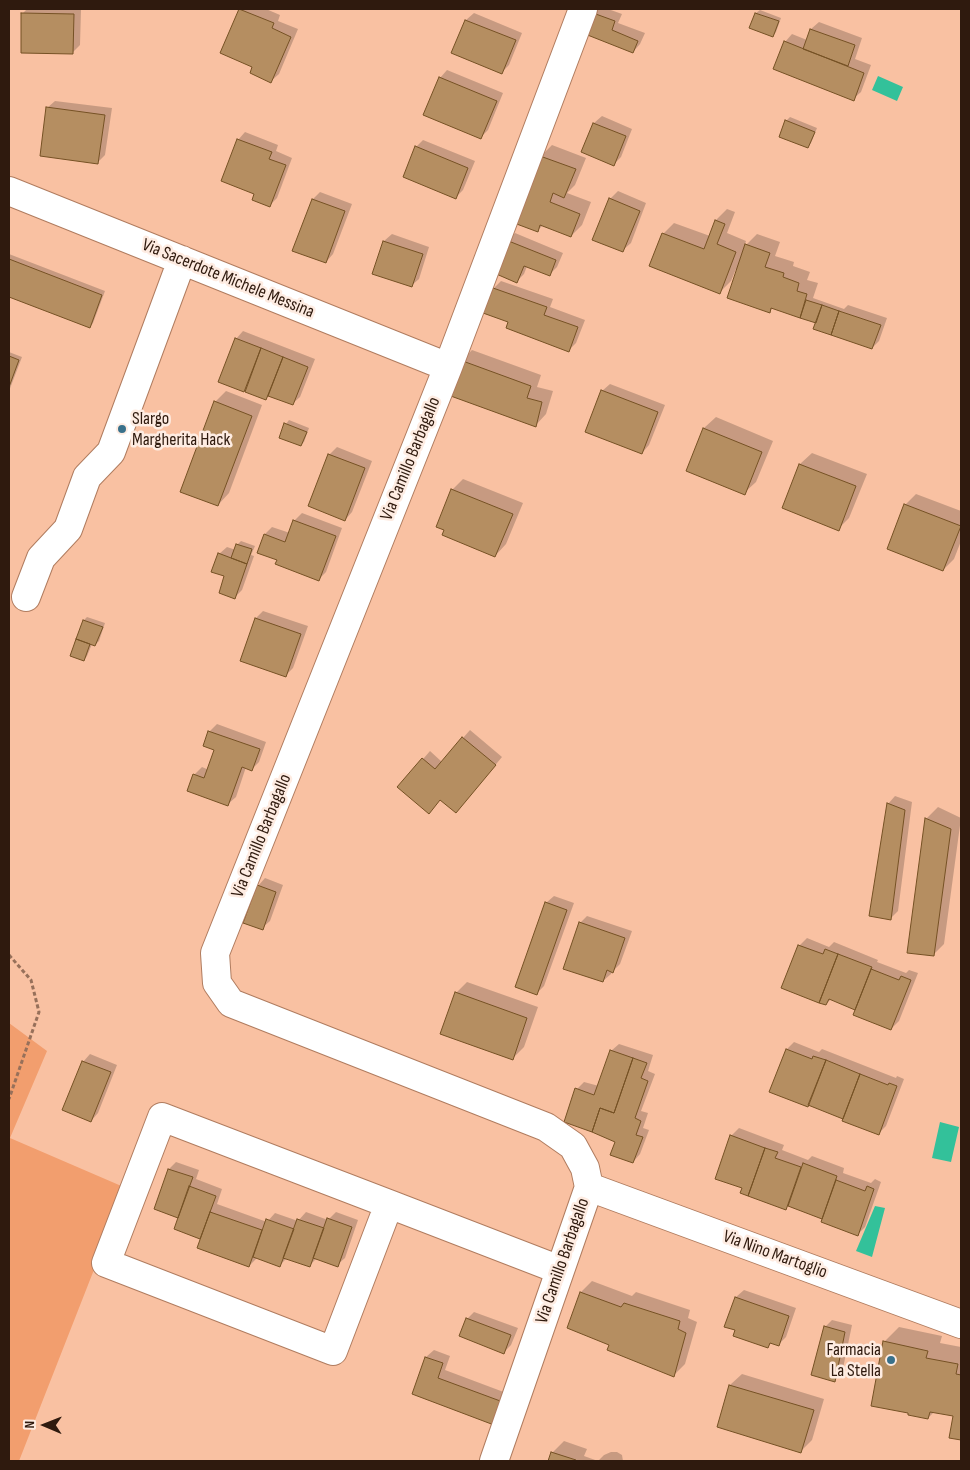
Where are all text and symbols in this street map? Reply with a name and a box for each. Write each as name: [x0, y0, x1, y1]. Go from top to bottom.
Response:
street label: Via Sacerdote Michele Messina: [139, 235, 317, 323]
street label: Via Camillo Barbagallo: [376, 394, 446, 524]
place label: Slargo Margherita Hack: [132, 408, 230, 450]
marker: Slargo Margherita Hack: [116, 423, 128, 435]
street label: Via Camillo Barbagallo: [227, 771, 297, 901]
street label: Via Camillo Barbagallo: [531, 1195, 595, 1327]
street label: Via Nino Martoglio: [720, 1226, 830, 1284]
place label: Farmacia La Stella: [826, 1339, 881, 1382]
marker: Farmacia La Stella: [885, 1354, 897, 1366]
north arrow: [20, 1400, 70, 1450]
text: N: [21, 1421, 38, 1429]

